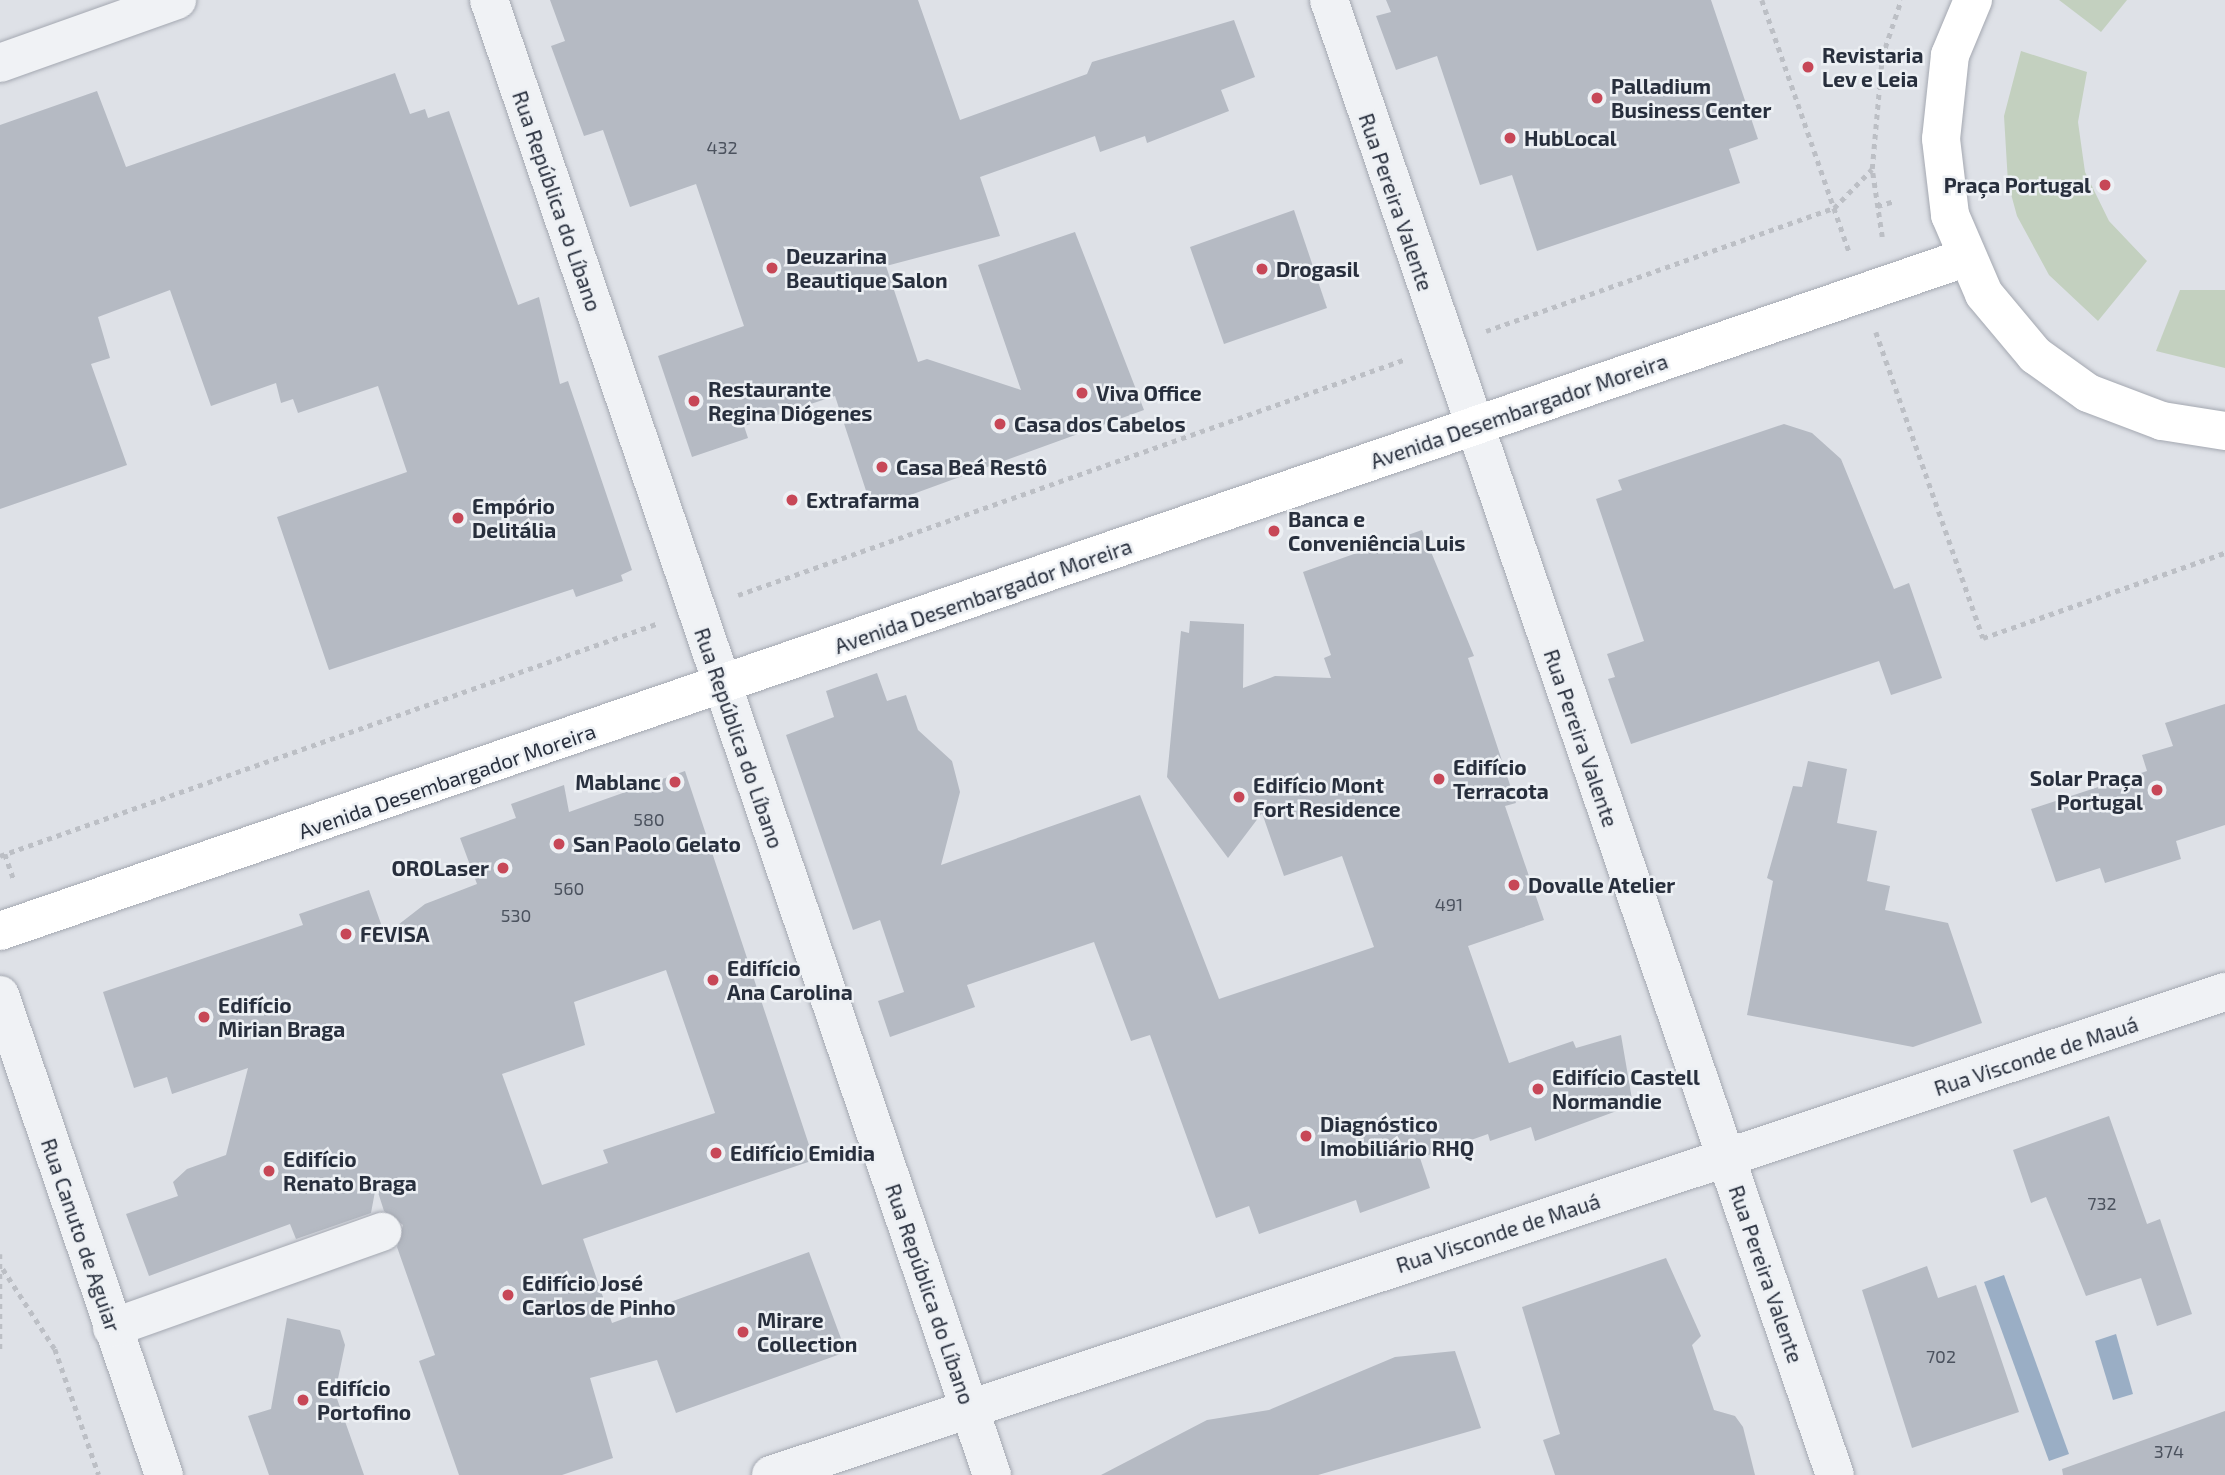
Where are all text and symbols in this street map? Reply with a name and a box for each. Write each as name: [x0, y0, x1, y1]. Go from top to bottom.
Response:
place label: Revistaria Lev e Leia: [1822, 42, 1923, 92]
marker: Revistaria Lev e Leia: [1800, 59, 1816, 75]
place label: Palladium Business Center: [1611, 73, 1771, 123]
street label: Rua República do Líbano: [507, 87, 607, 315]
marker: Palladium Business Center: [1589, 90, 1605, 106]
street label: Rua Pereira Valente: [1354, 110, 1438, 294]
place label: HubLocal: [1524, 125, 1617, 151]
marker: HubLocal: [1502, 130, 1518, 146]
house number: 432: [706, 136, 738, 158]
place label: Praça Portugal: [1944, 172, 2091, 198]
marker: Praça Portugal: [2097, 177, 2113, 193]
place label: Deuzarina Beautique Salon: [786, 243, 948, 293]
place label: Drogasil: [1276, 256, 1359, 282]
marker: Deuzarina Beautique Salon: [764, 260, 780, 276]
marker: Drogasil: [1254, 261, 1270, 277]
street label: Avenida Desembargador Moreira: [1367, 348, 1671, 474]
place label: Restaurante Regina Diógenes: [708, 376, 873, 426]
place label: Viva Office: [1096, 380, 1202, 406]
marker: Viva Office: [1074, 385, 1090, 401]
marker: Restaurante Regina Diógenes: [686, 393, 702, 409]
place label: Casa dos Cabelos: [1014, 411, 1186, 437]
marker: Casa dos Cabelos: [992, 416, 1008, 432]
place label: Casa Beá Restô: [896, 454, 1047, 480]
marker: Casa Beá Restô: [874, 459, 890, 475]
place label: Extrafarma: [806, 487, 919, 513]
marker: Extrafarma: [784, 492, 800, 508]
place label: Empório Delitália: [472, 493, 556, 543]
place label: Banca e Conveniência Luis: [1288, 506, 1465, 556]
marker: Empório Delitália: [450, 510, 466, 526]
marker: Banca e Conveniência Luis: [1266, 523, 1282, 539]
street label: Avenida Desembargador Moreira: [831, 533, 1135, 659]
street label: Rua República do Líbano: [689, 624, 789, 852]
street label: Rua Pereira Valente: [1539, 646, 1623, 830]
street label: Avenida Desembargador Moreira: [295, 718, 599, 844]
place label: Edifício Terracota: [1453, 754, 1549, 804]
place label: Solar Praça Portugal: [2029, 765, 2143, 815]
place label: Mablanc: [575, 769, 661, 795]
marker: Edifício Terracota: [1431, 771, 1447, 787]
place label: Edifício Mont Fort Residence: [1253, 772, 1401, 822]
marker: Mablanc: [667, 774, 683, 790]
marker: Solar Praça Portugal: [2149, 782, 2165, 798]
marker: Edifício Mont Fort Residence: [1231, 789, 1247, 805]
house number: 580: [633, 808, 665, 830]
place label: San Paolo Gelato: [573, 831, 741, 857]
marker: San Paolo Gelato: [551, 836, 567, 852]
place label: OROLaser: [391, 855, 489, 881]
marker: OROLaser: [495, 860, 511, 876]
place label: Dovalle Atelier: [1528, 872, 1676, 898]
house number: 560: [554, 877, 584, 899]
marker: Dovalle Atelier: [1506, 877, 1522, 893]
house number: 491: [1435, 893, 1463, 915]
house number: 530: [501, 904, 531, 926]
place label: FEVISA: [360, 921, 429, 947]
marker: FEVISA: [338, 926, 354, 942]
place label: Edifício Ana Carolina: [727, 955, 853, 1005]
marker: Edifício Ana Carolina: [705, 972, 721, 988]
place label: Edifício Mirian Braga: [218, 992, 345, 1042]
marker: Edifício Mirian Braga: [196, 1009, 212, 1025]
street label: Rua Visconde de Mauá: [1931, 1011, 2141, 1101]
place label: Edifício Castell Normandie: [1552, 1064, 1700, 1114]
marker: Edifício Castell Normandie: [1530, 1081, 1546, 1097]
place label: Diagnóstico Imobiliário RHQ: [1320, 1111, 1474, 1161]
marker: Diagnóstico Imobiliário RHQ: [1298, 1128, 1314, 1144]
street label: Rua Canuto de Aguiar: [36, 1135, 126, 1335]
place label: Edifício Emidia: [730, 1140, 875, 1166]
marker: Edifício Emidia: [708, 1145, 724, 1161]
place label: Edifício Renato Braga: [283, 1146, 417, 1196]
marker: Edifício Renato Braga: [261, 1163, 277, 1179]
street label: Rua República do Líbano: [880, 1180, 980, 1408]
street label: Rua Pereira Valente: [1724, 1182, 1808, 1366]
street label: Rua Visconde de Mauá: [1393, 1188, 1603, 1278]
house number: 732: [2087, 1192, 2117, 1214]
place label: Edifício José Carlos de Pinho: [522, 1270, 676, 1320]
marker: Edifício José Carlos de Pinho: [500, 1287, 516, 1303]
place label: Mirare Collection: [757, 1307, 857, 1357]
marker: Mirare Collection: [735, 1324, 751, 1340]
house number: 702: [1926, 1345, 1956, 1367]
place label: Edifício Portofino: [317, 1375, 411, 1425]
marker: Edifício Portofino: [295, 1392, 311, 1408]
house number: 374: [2154, 1440, 2184, 1462]

